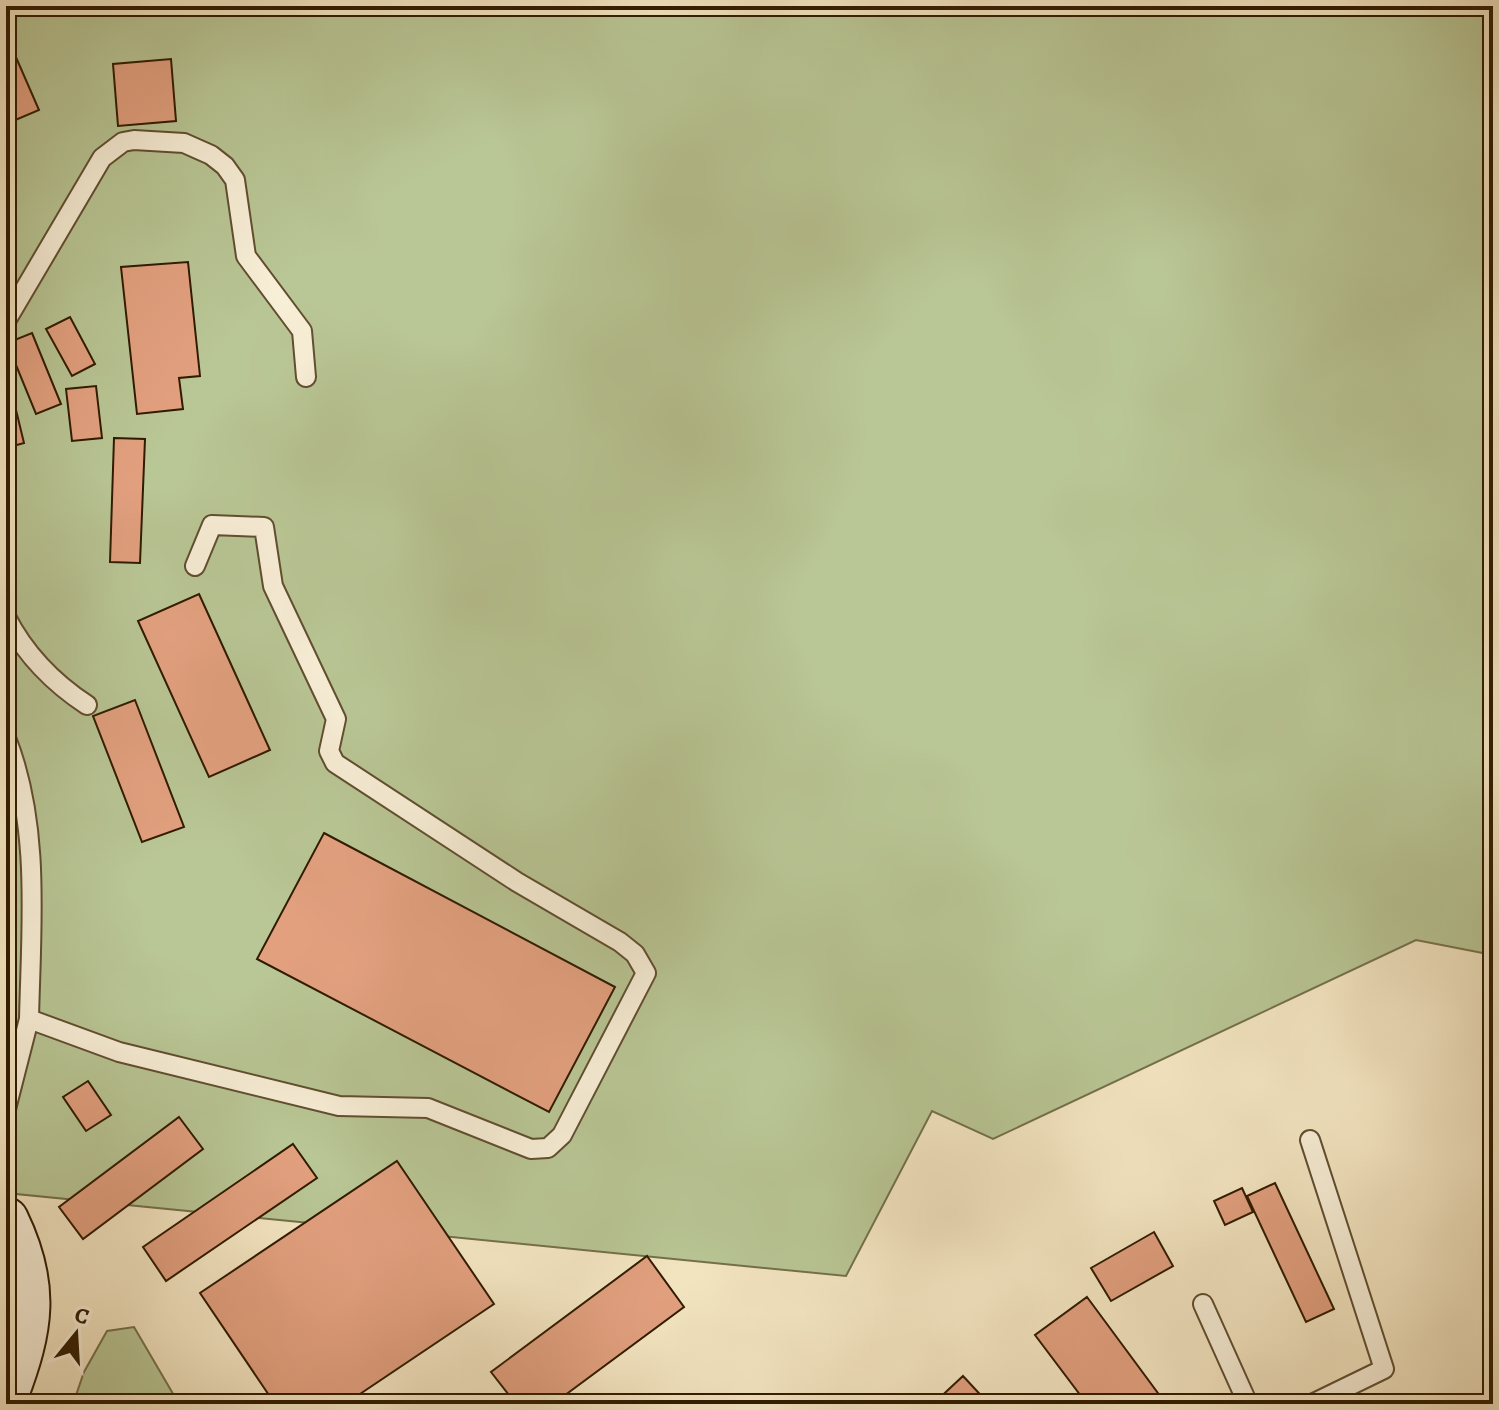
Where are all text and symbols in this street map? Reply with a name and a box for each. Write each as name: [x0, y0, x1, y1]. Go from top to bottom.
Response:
north arrow: [36, 1294, 116, 1374]
text: С: [71, 1300, 93, 1332]

